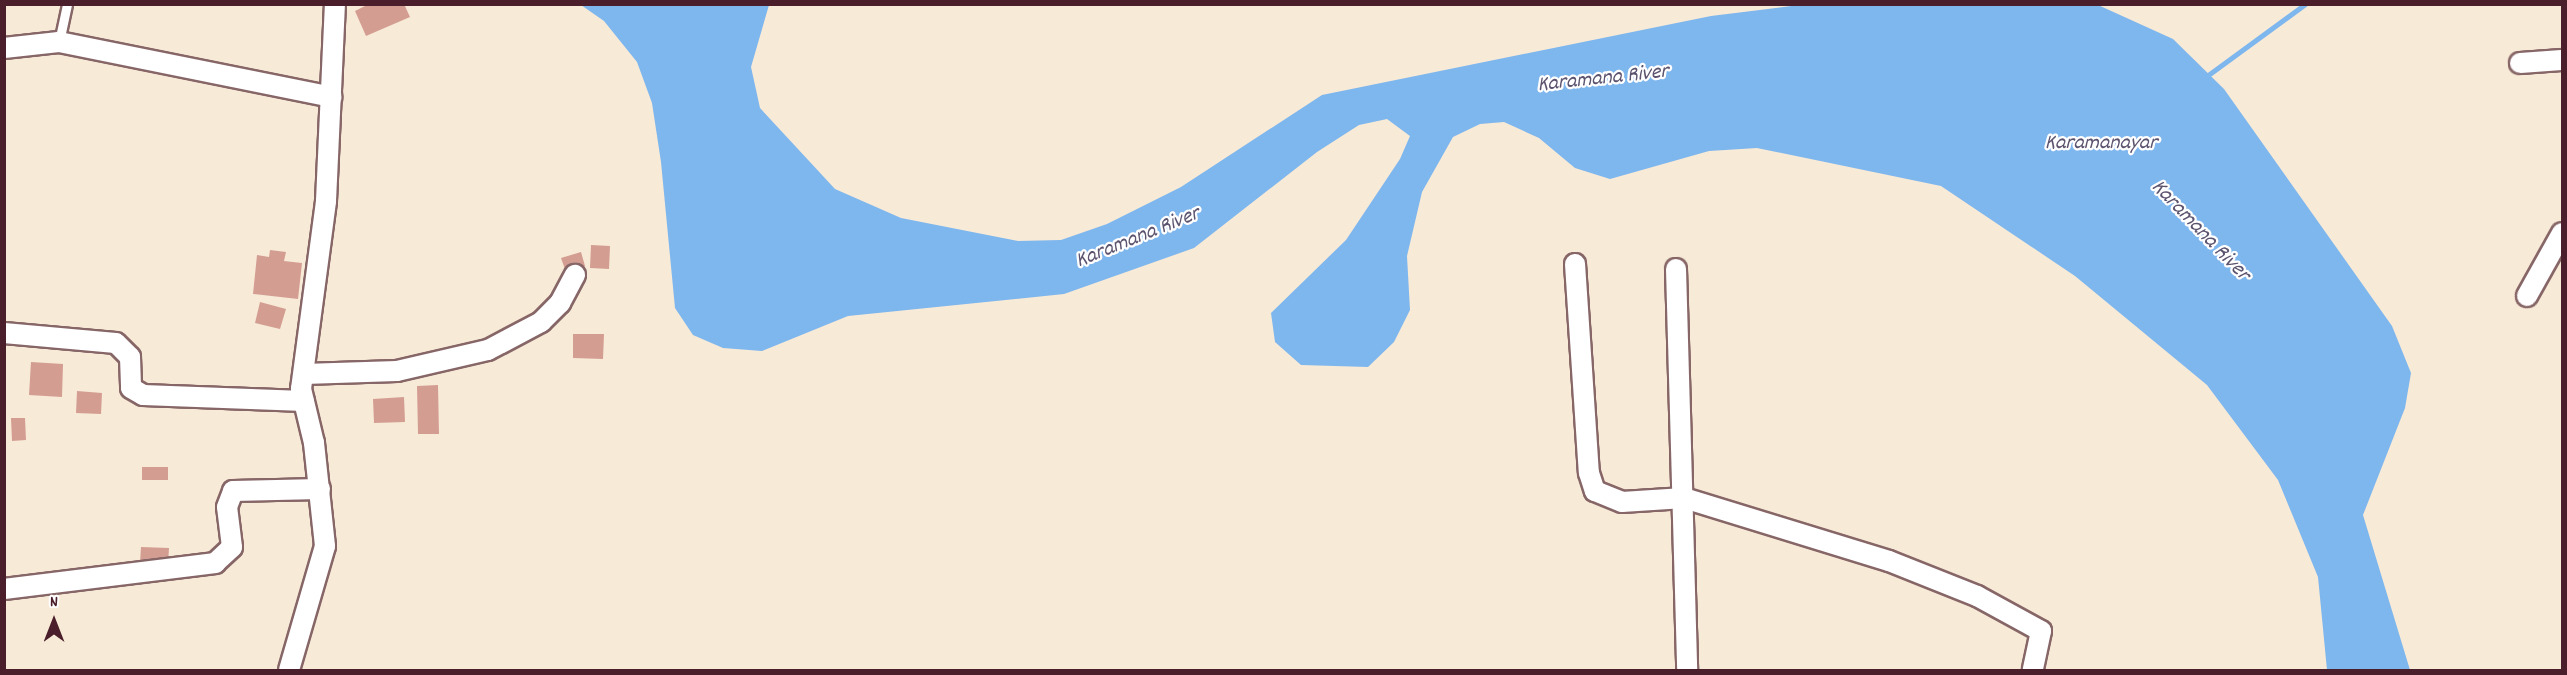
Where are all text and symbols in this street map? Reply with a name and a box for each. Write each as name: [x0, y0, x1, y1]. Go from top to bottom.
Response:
water label: Karamana River: [1536, 59, 1670, 99]
water label: Karamanayar: [2045, 131, 2157, 157]
water label: Karamana River: [2145, 174, 2255, 288]
water label: Karamana River: [1072, 201, 1204, 275]
north arrow: [24, 591, 84, 651]
text: N: [50, 591, 58, 614]

